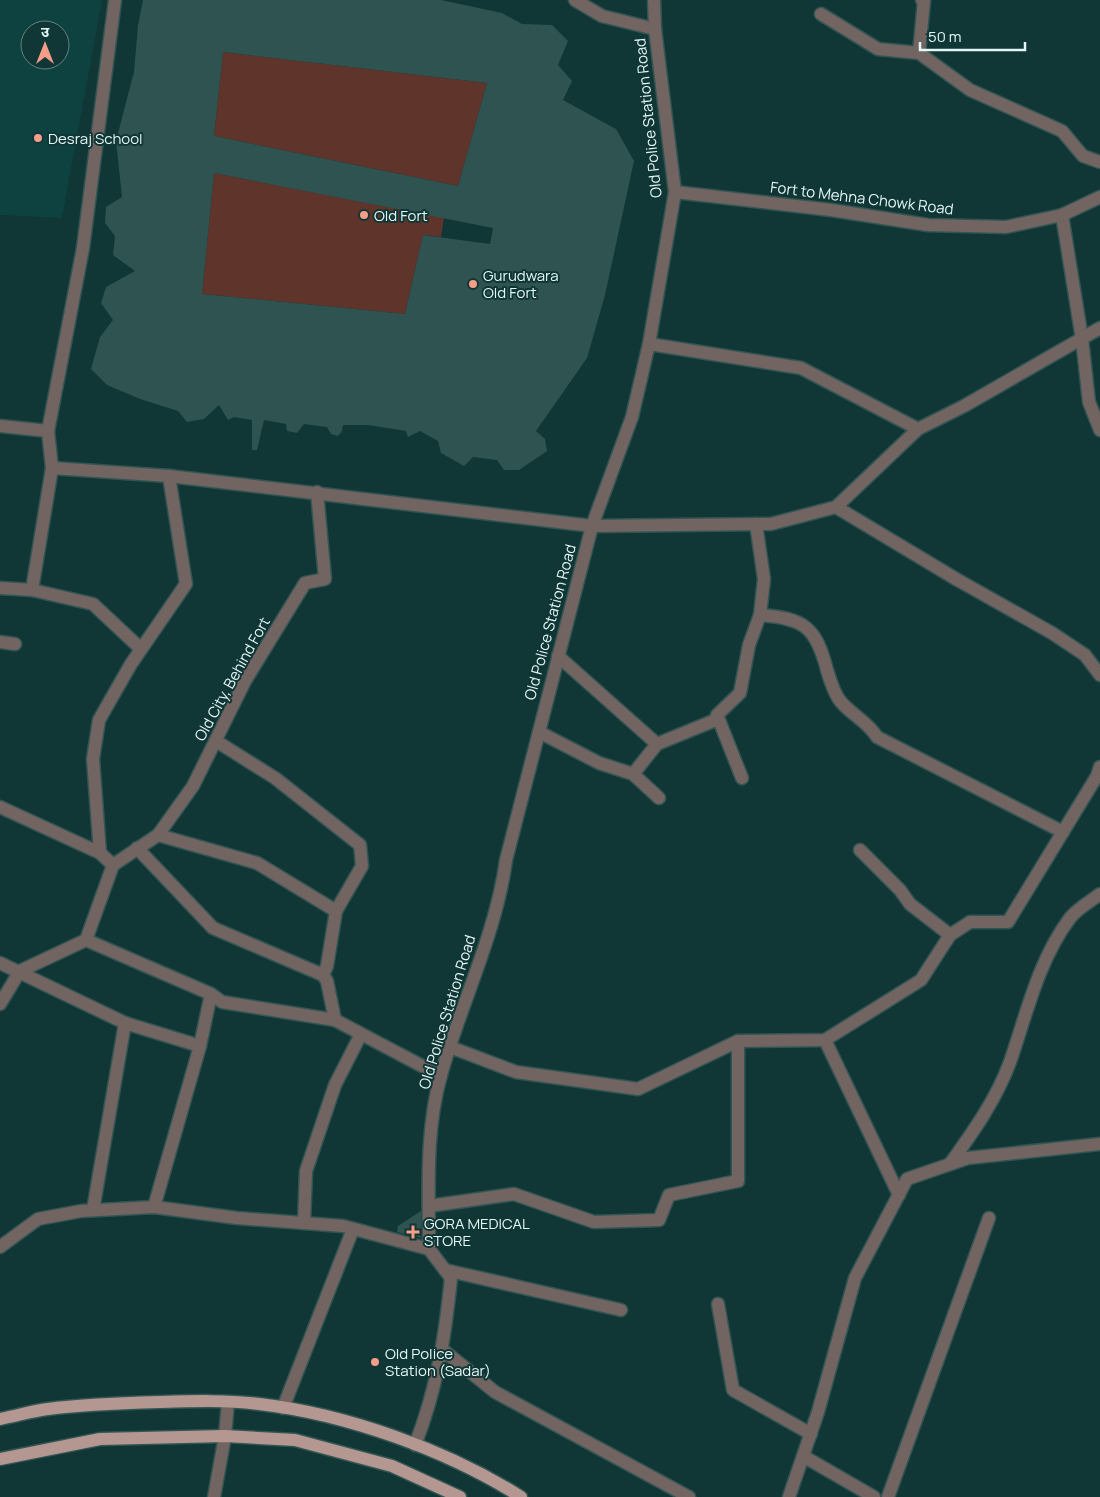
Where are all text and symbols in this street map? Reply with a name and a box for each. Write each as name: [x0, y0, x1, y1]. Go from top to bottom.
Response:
north arrow: [20, 20, 70, 70]
scale bar: [920, 20, 1025, 52]
text: उ: [41, 22, 50, 41]
text: 50 m: [928, 26, 962, 47]
street label: Old Police Station Road: [629, 37, 667, 199]
place label: Desraj School: [48, 128, 143, 149]
marker: Desraj School: [32, 132, 44, 144]
street label: Fort to Mehna Chowk Road: [769, 176, 955, 220]
place label: Old Fort: [374, 205, 428, 226]
marker: Old Fort: [358, 209, 370, 221]
place label: Gurudwara Old Fort: [483, 265, 559, 303]
marker: Gurudwara Old Fort: [467, 278, 479, 290]
street label: Old Police Station Road: [519, 542, 581, 702]
street label: Old City, Behind Fort: [189, 613, 275, 745]
street label: Old Police Station Road: [414, 932, 480, 1092]
place label: GORA MEDICAL STORE: [424, 1213, 530, 1251]
marker: GORA MEDICAL STORE: [406, 1225, 420, 1239]
place label: Old Police Station (Sadar): [385, 1343, 491, 1381]
marker: Old Police Station (Sadar): [369, 1356, 381, 1368]

